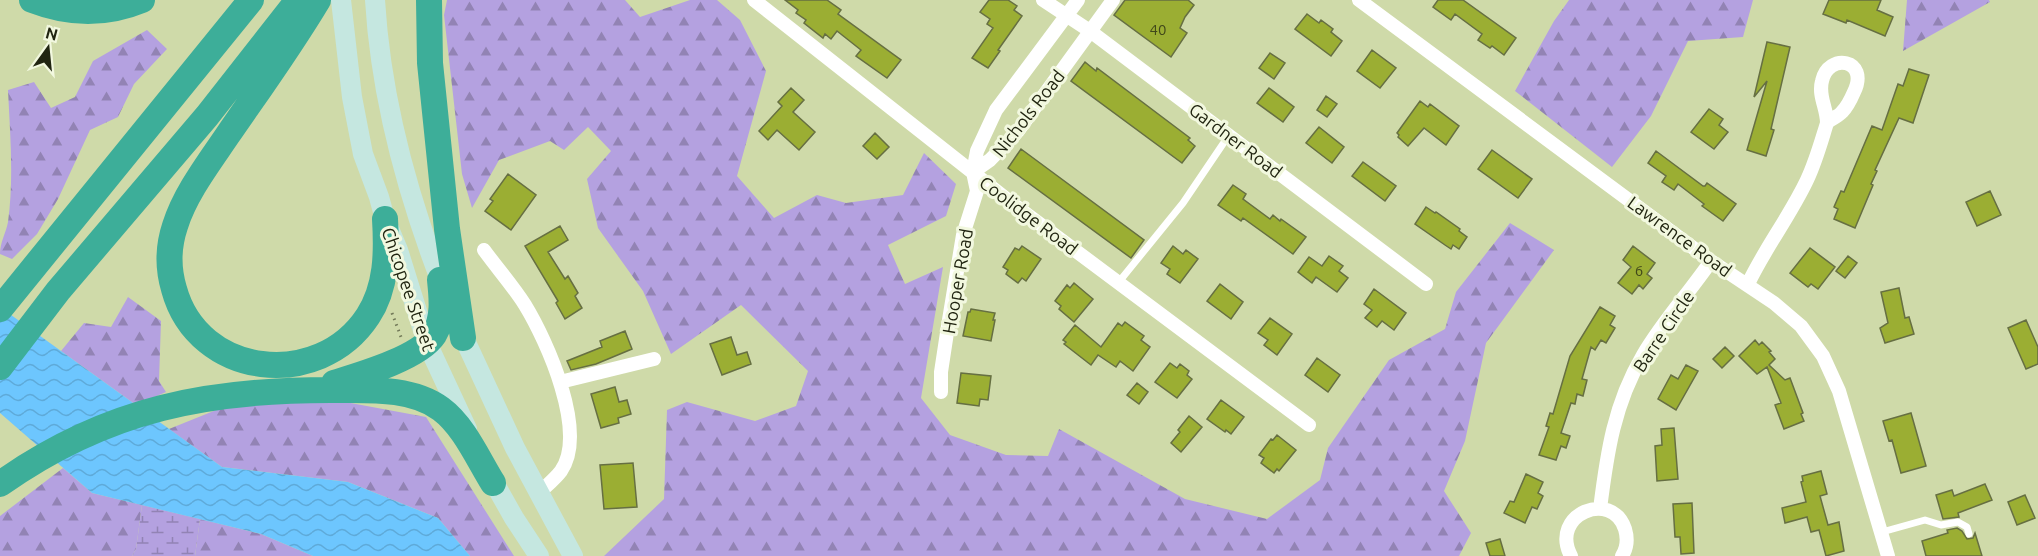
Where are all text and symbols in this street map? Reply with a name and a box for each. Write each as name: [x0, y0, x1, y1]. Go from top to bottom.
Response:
north arrow: [18, 18, 78, 78]
house number: 40: [1150, 21, 1166, 38]
text: N: [44, 23, 60, 44]
street label: Nichols Road: [988, 66, 1068, 160]
street label: Gardner Road: [1186, 99, 1286, 181]
street label: Coolidge Road: [976, 172, 1082, 258]
street label: Lawrence Road: [1624, 192, 1736, 280]
street label: Chicopee Street: [378, 225, 440, 353]
street label: Hooper Road: [938, 227, 976, 335]
house number: 6: [1635, 262, 1643, 279]
street label: Barre Circle: [1629, 287, 1697, 375]

